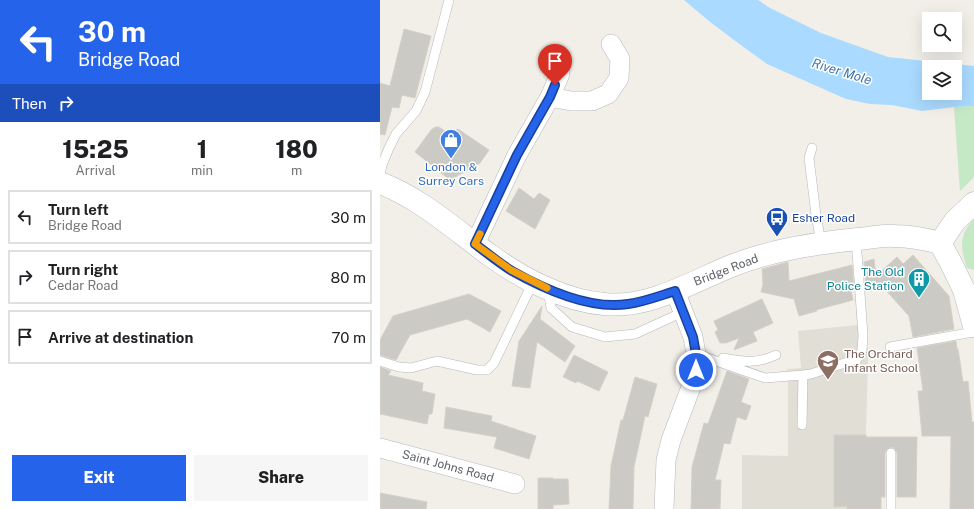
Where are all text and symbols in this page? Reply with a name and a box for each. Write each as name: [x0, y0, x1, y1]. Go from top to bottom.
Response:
map controls: [922, 12, 962, 100]
button: search: [922, 12, 962, 52]
text: 30 m: [78, 15, 146, 48]
icon: left: [12, 16, 64, 68]
pin: [538, 44, 572, 85]
text: Bridge Road: [78, 49, 180, 70]
icon: arrive: [544, 50, 566, 72]
water label: River Mole: [810, 55, 873, 88]
button: layers: [922, 60, 962, 100]
icon: right: [55, 92, 77, 114]
text: Then: [12, 95, 47, 112]
shop icon: London & Surrey Cars: [438, 127, 464, 160]
text: 15:25: [62, 135, 129, 163]
text: 1: [197, 135, 207, 163]
text: 180: [275, 135, 318, 163]
place label: London & Surrey Cars: [418, 160, 484, 188]
text: Arrival: [75, 163, 116, 178]
text: min: [191, 163, 213, 178]
text: m: [291, 163, 302, 178]
text: Turn left: [48, 201, 109, 218]
bus stop icon: Esher Road: [764, 205, 790, 238]
icon: left: [14, 206, 36, 228]
text: 30 m: [331, 209, 366, 226]
place label: Esher Road: [792, 211, 855, 225]
text: Bridge Road: [48, 218, 122, 233]
street label: Bridge Road: [692, 251, 760, 289]
text: Turn right: [48, 261, 118, 278]
place label: The Old Police Station: [827, 265, 904, 293]
icon: right: [14, 266, 36, 288]
building icon: The Old Police Station: [906, 266, 932, 299]
text: 80 m: [331, 269, 366, 286]
text: Cedar Road: [48, 278, 118, 293]
icon: arrive: [14, 326, 36, 348]
text: Arrive at destination: [48, 329, 193, 346]
text: 70 m: [331, 329, 366, 346]
place label: The Orchard Infant School: [844, 347, 919, 375]
school or university icon: The Orchard Infant School: [815, 348, 841, 381]
position arrow: [675, 349, 717, 391]
street label: Saint Johns Road: [401, 447, 495, 485]
button: Exit: [12, 455, 186, 501]
button: Share: [194, 455, 368, 501]

